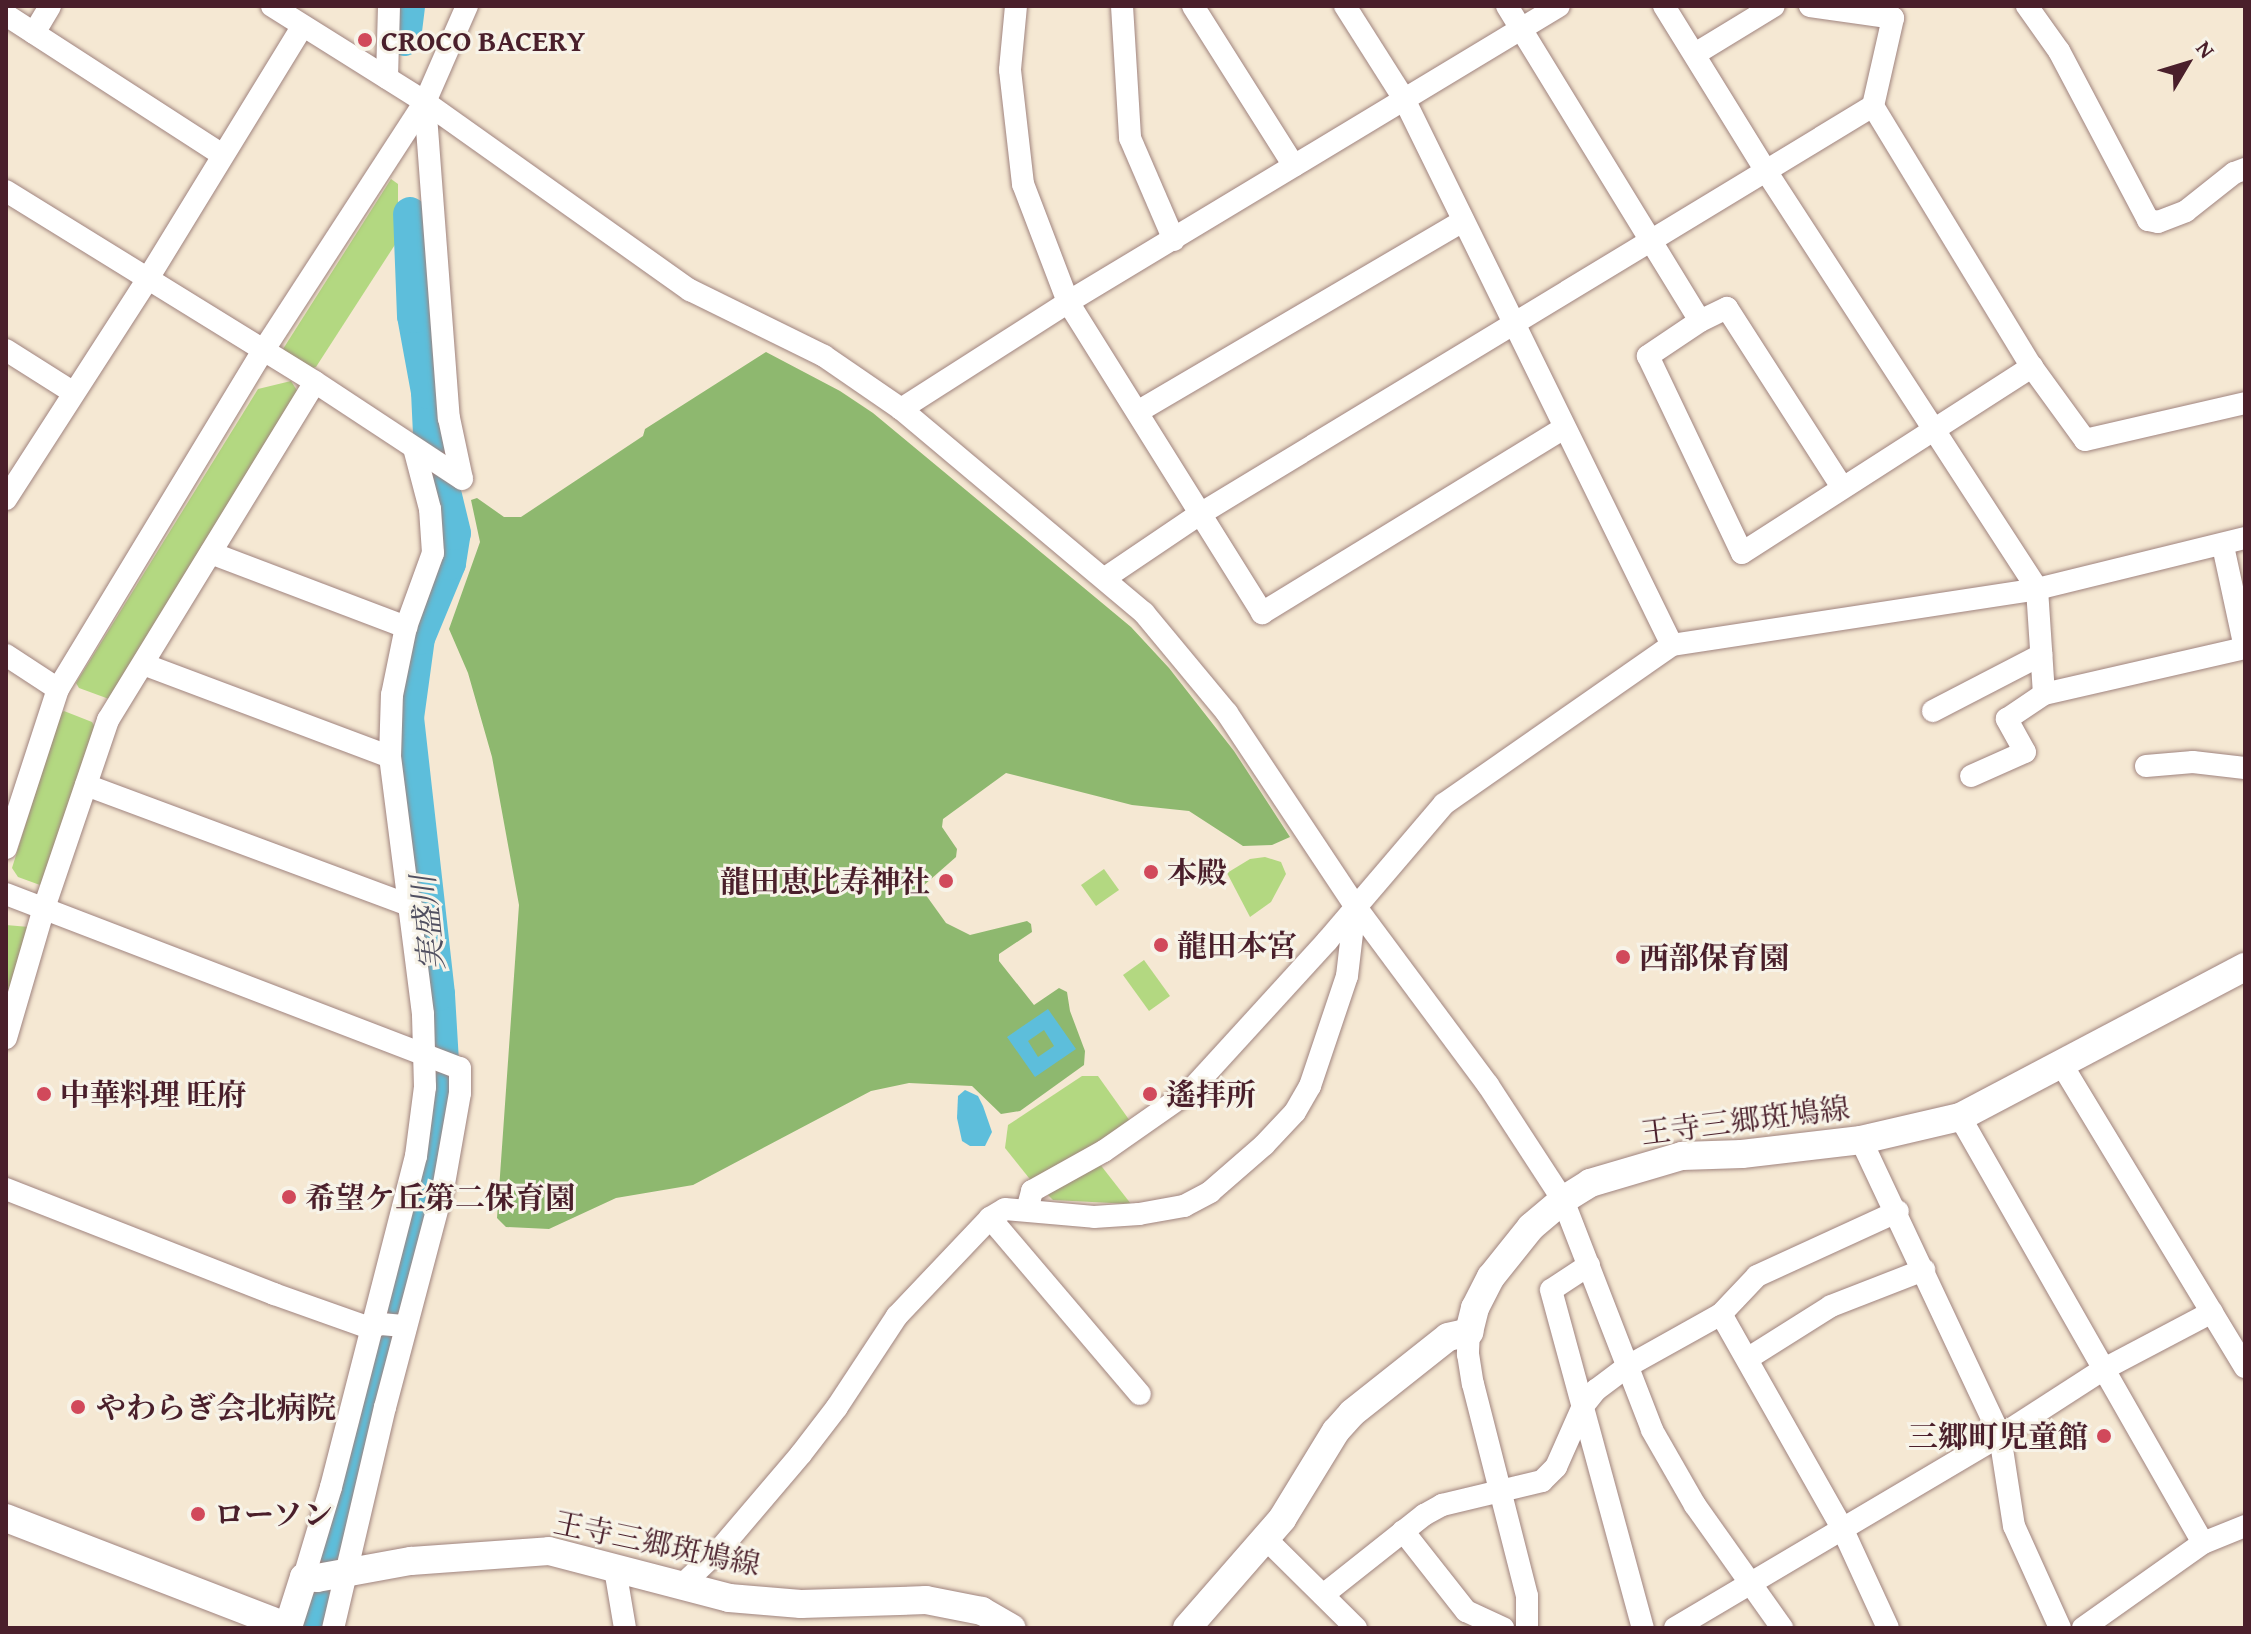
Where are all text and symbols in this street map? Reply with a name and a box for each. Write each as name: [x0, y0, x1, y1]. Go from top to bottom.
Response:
place label: CROCO BACERY: [381, 22, 585, 58]
north arrow: [2147, 24, 2227, 104]
marker: CROCO BACERY: [356, 31, 374, 49]
text: N: [2189, 34, 2223, 65]
place label: 本殿: [1167, 854, 1227, 890]
place label: 龍田恵比寿神社: [720, 863, 930, 899]
marker: 本殿: [1142, 863, 1160, 881]
marker: 龍田恵比寿神社: [937, 872, 955, 890]
water label: 実盛川: [404, 873, 452, 973]
place label: 龍田本宮: [1177, 927, 1297, 963]
marker: 龍田本宮: [1152, 936, 1170, 954]
place label: 西部保育園: [1639, 939, 1789, 975]
marker: 西部保育園: [1614, 948, 1632, 966]
place label: 中華料理 旺府: [60, 1076, 247, 1112]
place label: 遙拝所: [1166, 1076, 1256, 1112]
marker: 中華料理 旺府: [35, 1085, 53, 1103]
marker: 遙拝所: [1141, 1085, 1159, 1103]
street label: 王寺三郷斑鳩線: [1639, 1089, 1851, 1151]
place label: 希望ケ丘第二保育園: [305, 1179, 575, 1215]
marker: 希望ケ丘第二保育園: [280, 1188, 298, 1206]
place label: やわらぎ会北病院: [96, 1389, 336, 1425]
marker: やわらぎ会北病院: [67, 1396, 89, 1418]
place label: 三郷町児童館: [1908, 1418, 2088, 1454]
marker: 三郷町児童館: [2095, 1427, 2113, 1445]
place label: ローソン: [214, 1496, 334, 1532]
street label: 王寺三郷斑鳩線: [551, 1504, 763, 1582]
marker: ローソン: [189, 1505, 207, 1523]

